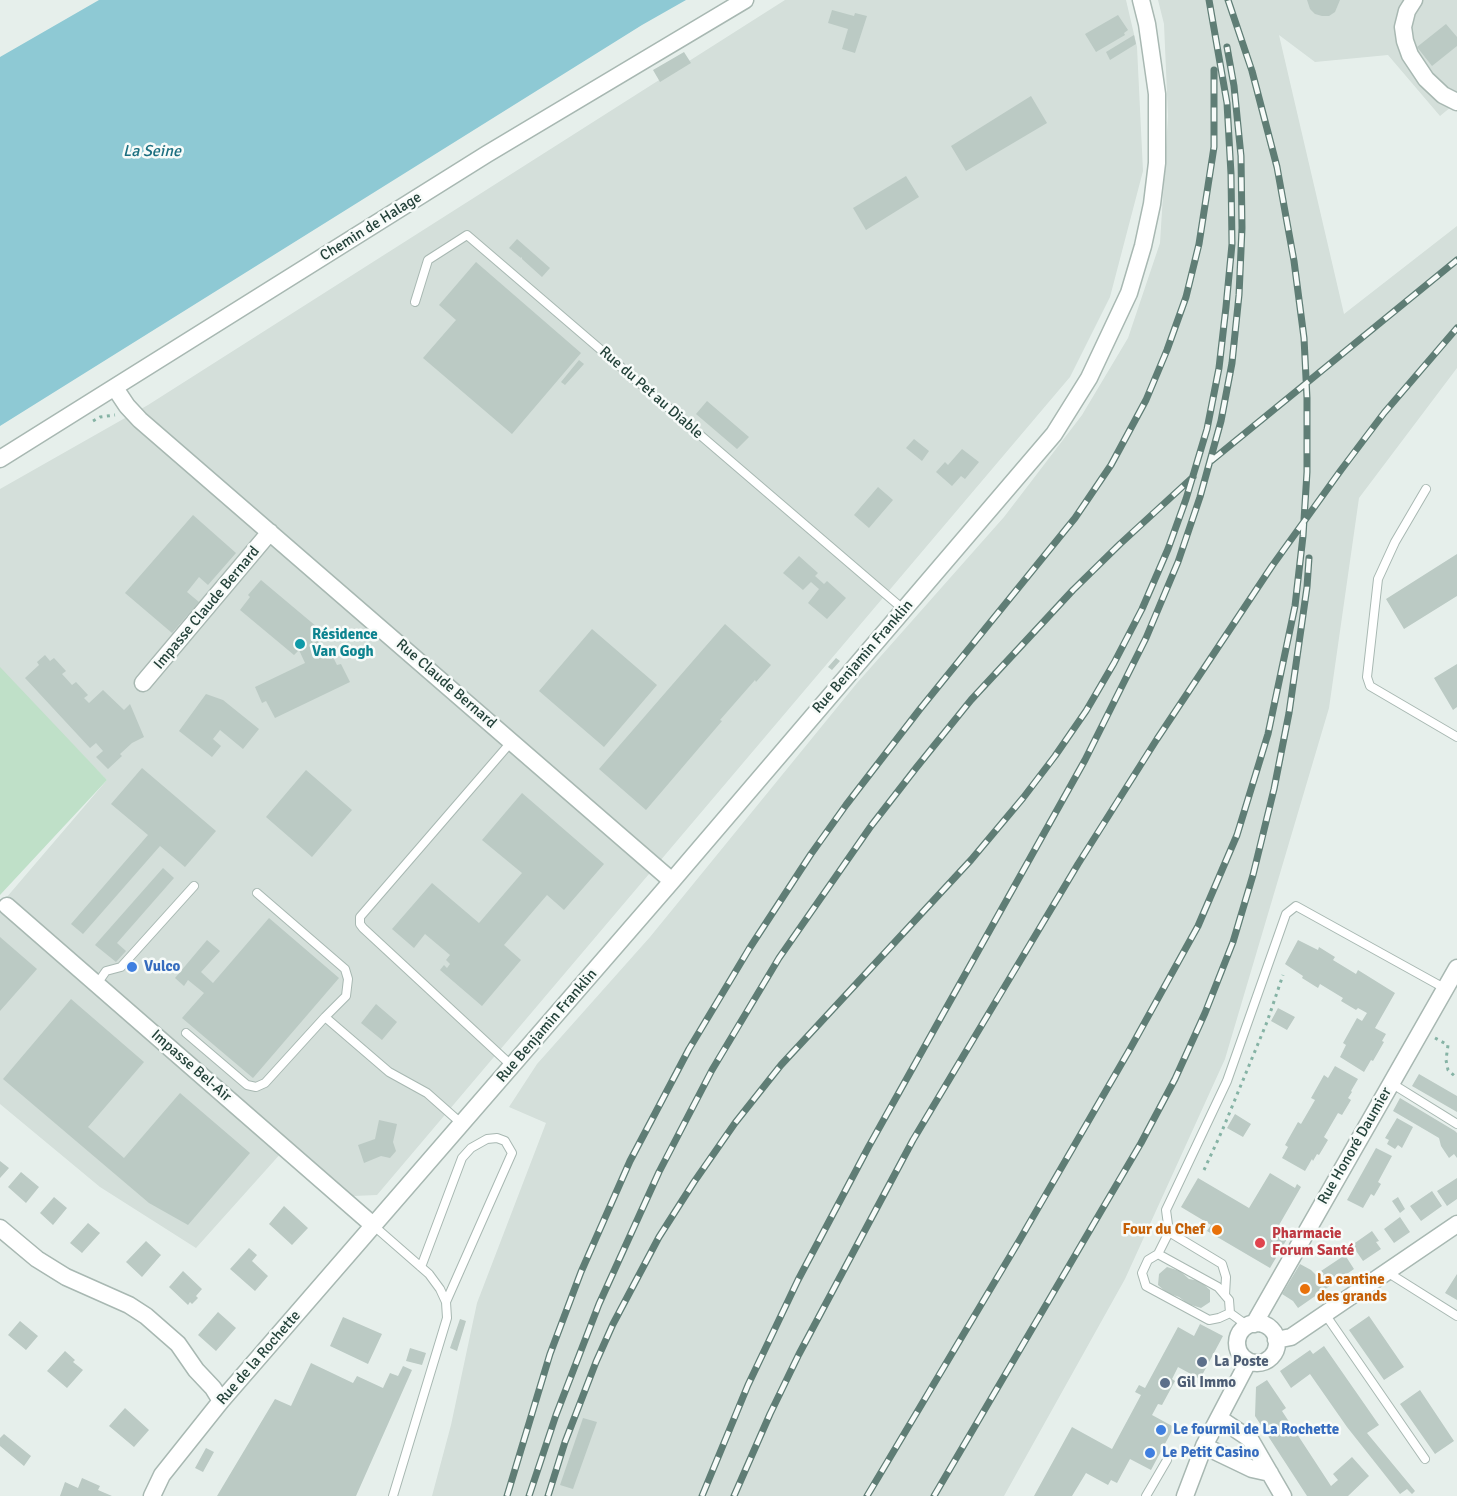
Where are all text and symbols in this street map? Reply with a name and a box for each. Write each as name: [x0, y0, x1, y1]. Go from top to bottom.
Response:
water label: La Seine: [123, 142, 181, 162]
street label: Chemin de Halage: [317, 189, 425, 265]
street label: Rue du Pet au Diable: [595, 343, 707, 443]
street label: Impasse Claude Bernard: [150, 543, 264, 673]
street label: Rue Benjamin Franklin: [809, 597, 917, 717]
place label: Résidence Van Gogh: [312, 626, 378, 661]
street label: Rue Claude Bernard: [392, 636, 500, 732]
marker: Résidence Van Gogh: [293, 637, 307, 651]
place label: Vulco: [144, 958, 180, 976]
marker: Vulco: [125, 960, 139, 974]
street label: Rue Benjamin Franklin: [493, 966, 601, 1086]
street label: Impasse Bel-Air: [147, 1026, 235, 1106]
street label: Rue Honoré Daumier: [1314, 1084, 1396, 1208]
place label: Four du Chef: [1122, 1221, 1205, 1239]
marker: Four du Chef: [1210, 1223, 1224, 1237]
place label: Pharmacie Forum Santé: [1272, 1225, 1354, 1260]
marker: Pharmacie Forum Santé: [1253, 1236, 1267, 1250]
place label: La cantine des grands: [1317, 1271, 1387, 1306]
marker: La cantine des grands: [1298, 1282, 1312, 1296]
street label: Rue de la Rochette: [213, 1307, 305, 1409]
place label: La Poste: [1214, 1353, 1269, 1371]
marker: La Poste: [1195, 1355, 1209, 1369]
place label: Gil Immo: [1177, 1374, 1236, 1392]
marker: Gil Immo: [1158, 1376, 1172, 1390]
place label: Le fourmil de La Rochette: [1173, 1421, 1339, 1439]
marker: Le fourmil de La Rochette: [1154, 1423, 1168, 1437]
place label: Le Petit Casino: [1162, 1444, 1259, 1462]
marker: Le Petit Casino: [1143, 1446, 1157, 1460]

